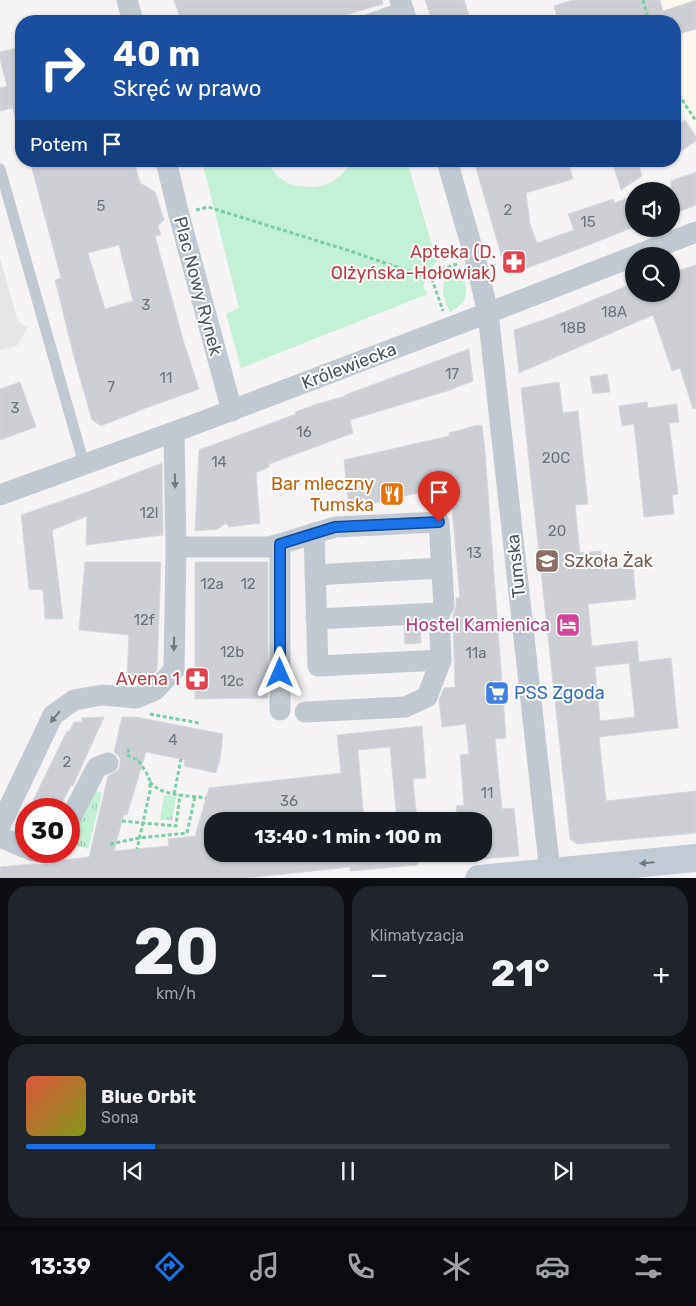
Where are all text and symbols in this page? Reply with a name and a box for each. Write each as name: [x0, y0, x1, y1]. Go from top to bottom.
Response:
text: 40 m: [113, 33, 200, 75]
icon: right: [30, 35, 95, 100]
text: Skręć w prawo: [113, 75, 261, 102]
icon: arrive: [98, 130, 126, 158]
text: Potem: [30, 133, 88, 156]
map controls: [625, 182, 680, 302]
button: sound: [625, 182, 680, 237]
house number: 5: [97, 197, 106, 215]
house number: 2: [504, 201, 513, 219]
house number: 15: [580, 213, 596, 231]
street label: Plac Nowy Rynek: [169, 214, 227, 359]
place label: Apteka (D. Olżyńska-Hołowiak): [331, 241, 496, 284]
button: search: [625, 247, 680, 302]
pharmacy icon: Apteka (D. Olżyńska-Hołowiak): [501, 249, 527, 275]
house number: 3: [141, 296, 151, 314]
house number: 18A: [601, 303, 627, 321]
house number: 18B: [560, 319, 586, 337]
street label: Królewiecka: [298, 338, 400, 394]
house number: 17: [445, 365, 459, 383]
house number: 11: [160, 369, 172, 387]
house number: 7: [107, 378, 115, 396]
house number: 3: [10, 399, 20, 417]
house number: 16: [296, 423, 312, 441]
house number: 20C: [542, 449, 570, 467]
house number: 14: [211, 453, 227, 471]
pin: [418, 471, 460, 522]
place label: Bar mleczny Tumska: [271, 473, 374, 516]
one-way arrow: [171, 474, 179, 490]
icon: arrive: [425, 478, 453, 506]
restaurant icon: Bar mleczny Tumska: [379, 481, 405, 507]
house number: 12l: [140, 504, 158, 522]
house number: 20: [548, 522, 566, 540]
street label: Tumska: [502, 533, 530, 599]
house number: 13: [466, 544, 482, 562]
school or university icon: Szkoła Żak: [534, 548, 560, 574]
place label: Szkoła Żak: [564, 550, 654, 572]
house number: 12a: [200, 575, 224, 593]
house number: 12: [240, 575, 256, 593]
house number: 12f: [133, 611, 155, 629]
hotel icon: Hostel Kamienica: [555, 612, 581, 638]
place label: Hostel Kamienica: [406, 614, 550, 636]
one-way arrow: [170, 636, 178, 652]
house number: 12b: [220, 643, 244, 661]
house number: 11a: [465, 644, 487, 662]
position arrow: [253, 646, 305, 698]
pharmacy icon: Avena 1: [184, 666, 210, 692]
place label: Avena 1: [116, 668, 180, 690]
house number: 12c: [220, 672, 244, 690]
supermarket icon: PSS Zgoda: [484, 680, 510, 706]
place label: PSS Zgoda: [514, 682, 605, 704]
one-way arrow: [49, 710, 60, 723]
house number: 4: [168, 731, 178, 749]
house number: 2: [63, 753, 72, 771]
house number: 11: [481, 784, 493, 802]
house number: 36: [280, 792, 298, 810]
speed limit sign: 30: [15, 798, 80, 863]
text: 13:40 · 1 min · 100 m: [254, 825, 442, 848]
one-way arrow: [639, 859, 655, 867]
text: 20: [133, 913, 219, 990]
text: Klimatyzacja: [370, 926, 464, 945]
text: 21°: [491, 950, 550, 996]
text: −: [370, 958, 388, 991]
text: +: [653, 958, 670, 991]
text: km/h: [156, 984, 196, 1003]
text: Blue Orbit: [101, 1085, 196, 1108]
text: Sona: [101, 1108, 139, 1127]
icon: previous: [119, 1157, 147, 1185]
icon: pause: [334, 1157, 362, 1185]
icon: next: [549, 1157, 577, 1185]
icon: directions: [152, 1249, 187, 1284]
icon: music: [247, 1249, 282, 1284]
icon: phone: [343, 1249, 378, 1284]
icon: climate: [439, 1249, 474, 1284]
icon: car: [535, 1249, 570, 1284]
icon: filters: [631, 1249, 666, 1284]
text: 13:39: [30, 1253, 91, 1280]

